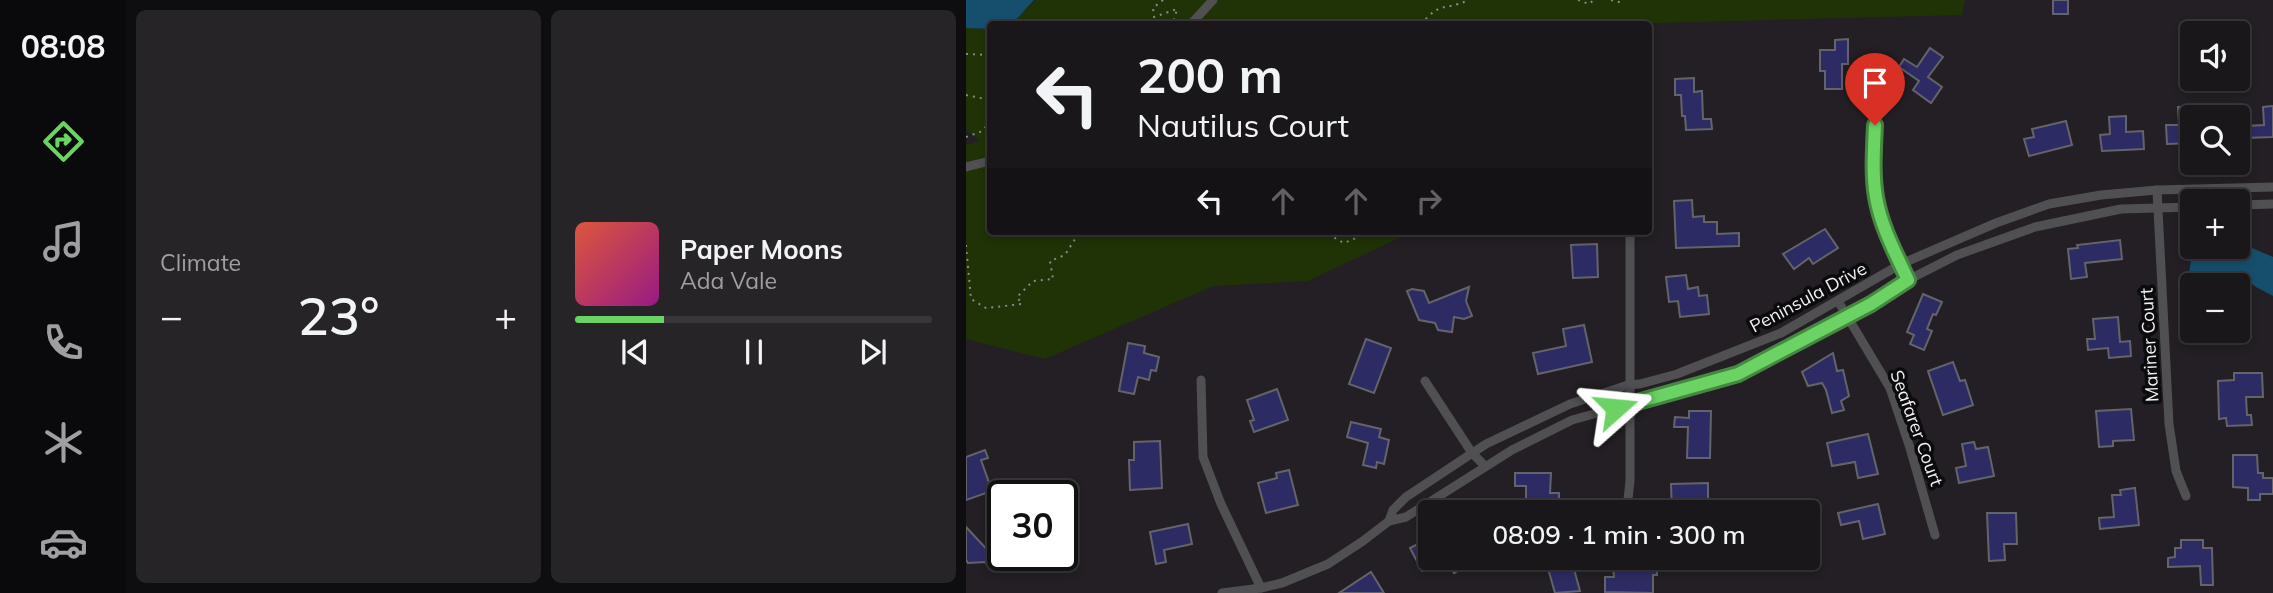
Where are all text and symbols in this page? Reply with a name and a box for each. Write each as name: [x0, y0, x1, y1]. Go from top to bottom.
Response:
map controls: [2180, 21, 2250, 343]
button: sound: [2180, 21, 2250, 91]
text: 08:08: [21, 26, 105, 66]
text: 200 m: [1137, 44, 1283, 105]
icon: left: [1022, 49, 1113, 140]
pin: [1845, 53, 1905, 125]
icon: arrive: [1856, 64, 1894, 102]
text: Nautilus Court: [1137, 105, 1349, 145]
button: search: [2180, 105, 2250, 175]
icon: directions: [39, 117, 88, 166]
icon: left: [1191, 182, 1229, 220]
icon: ahead: [1264, 182, 1302, 220]
icon: ahead: [1337, 182, 1375, 220]
icon: right: [1410, 182, 1448, 220]
button: +: [2180, 189, 2250, 259]
icon: music: [39, 217, 88, 266]
text: Paper Moons: [680, 233, 843, 266]
text: Climate: [160, 248, 241, 277]
street label: Peninsula Drive: [1746, 257, 1870, 337]
text: Ada Vale: [680, 266, 777, 295]
button: −: [2180, 273, 2250, 343]
text: 23°: [298, 283, 379, 348]
street label: Mariner Court: [2135, 287, 2163, 403]
text: −: [160, 292, 183, 340]
text: +: [494, 292, 517, 340]
icon: phone: [39, 318, 88, 367]
icon: previous: [616, 333, 654, 371]
icon: pause: [735, 333, 773, 371]
icon: next: [854, 333, 892, 371]
street label: Seafarer Court: [1885, 367, 1949, 489]
position arrow: [1579, 371, 1653, 445]
icon: climate: [39, 418, 88, 467]
speed limit sign: 30: [987, 480, 1078, 571]
icon: car: [39, 518, 88, 567]
text: 08:09 · 1 min · 300 m: [1492, 518, 1746, 551]

